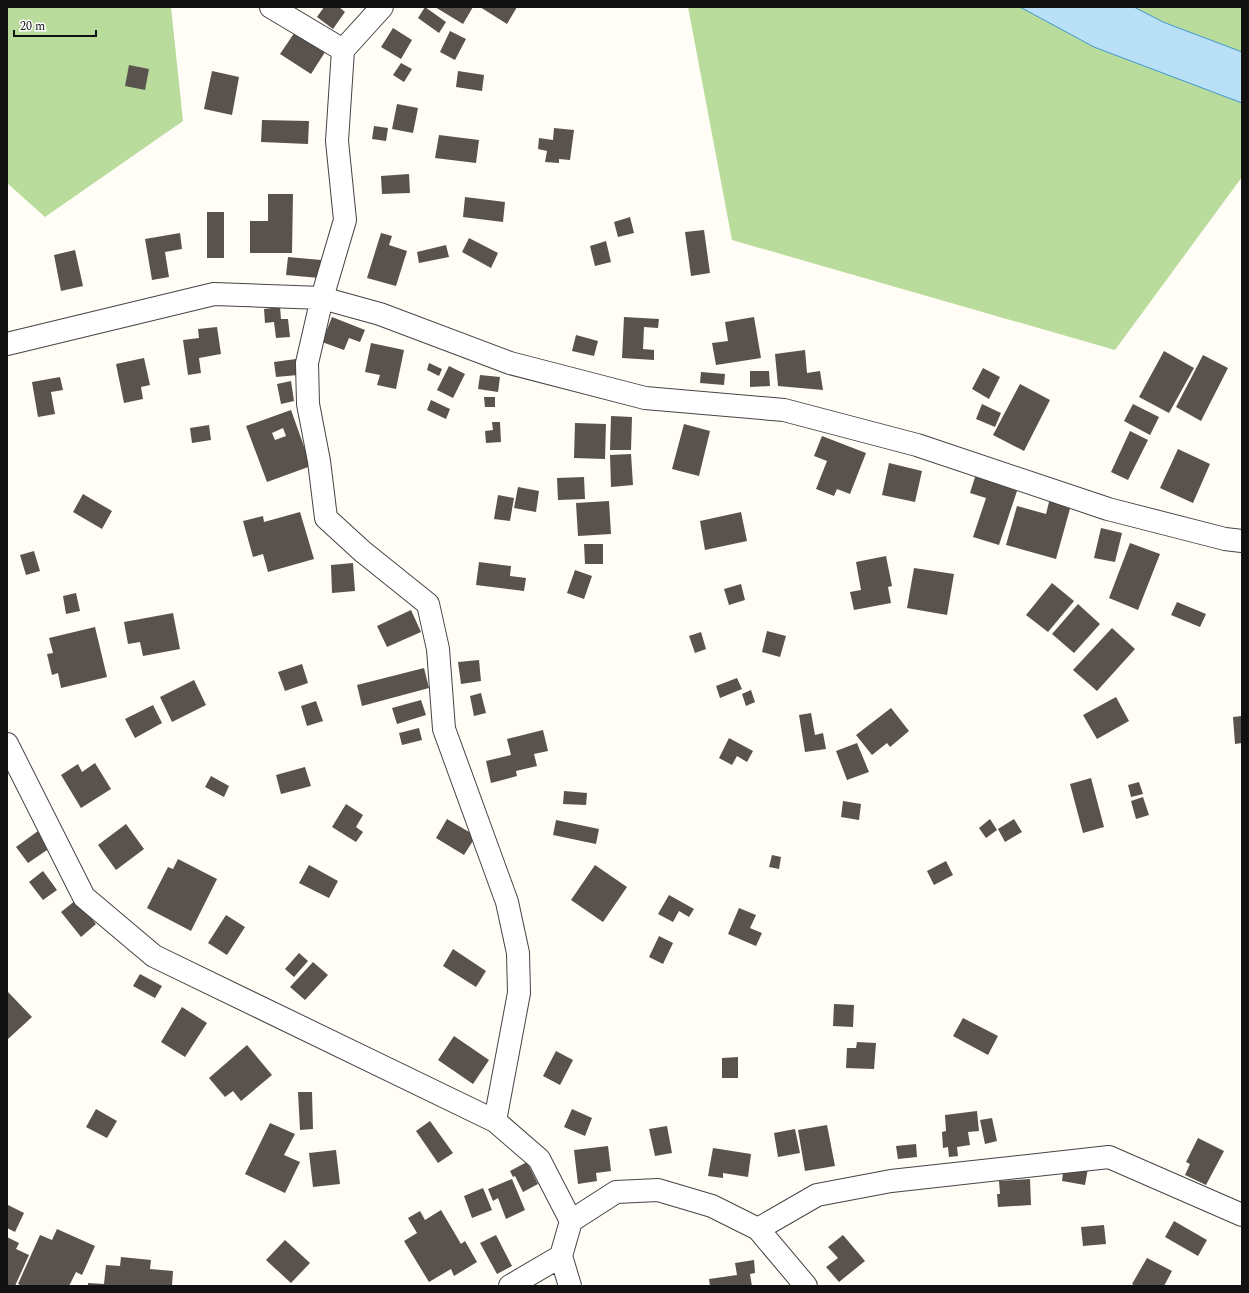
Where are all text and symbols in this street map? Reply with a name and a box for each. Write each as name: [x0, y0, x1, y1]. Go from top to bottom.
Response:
scale bar: [14, 12, 96, 38]
text: 20 m: [20, 17, 45, 36]

